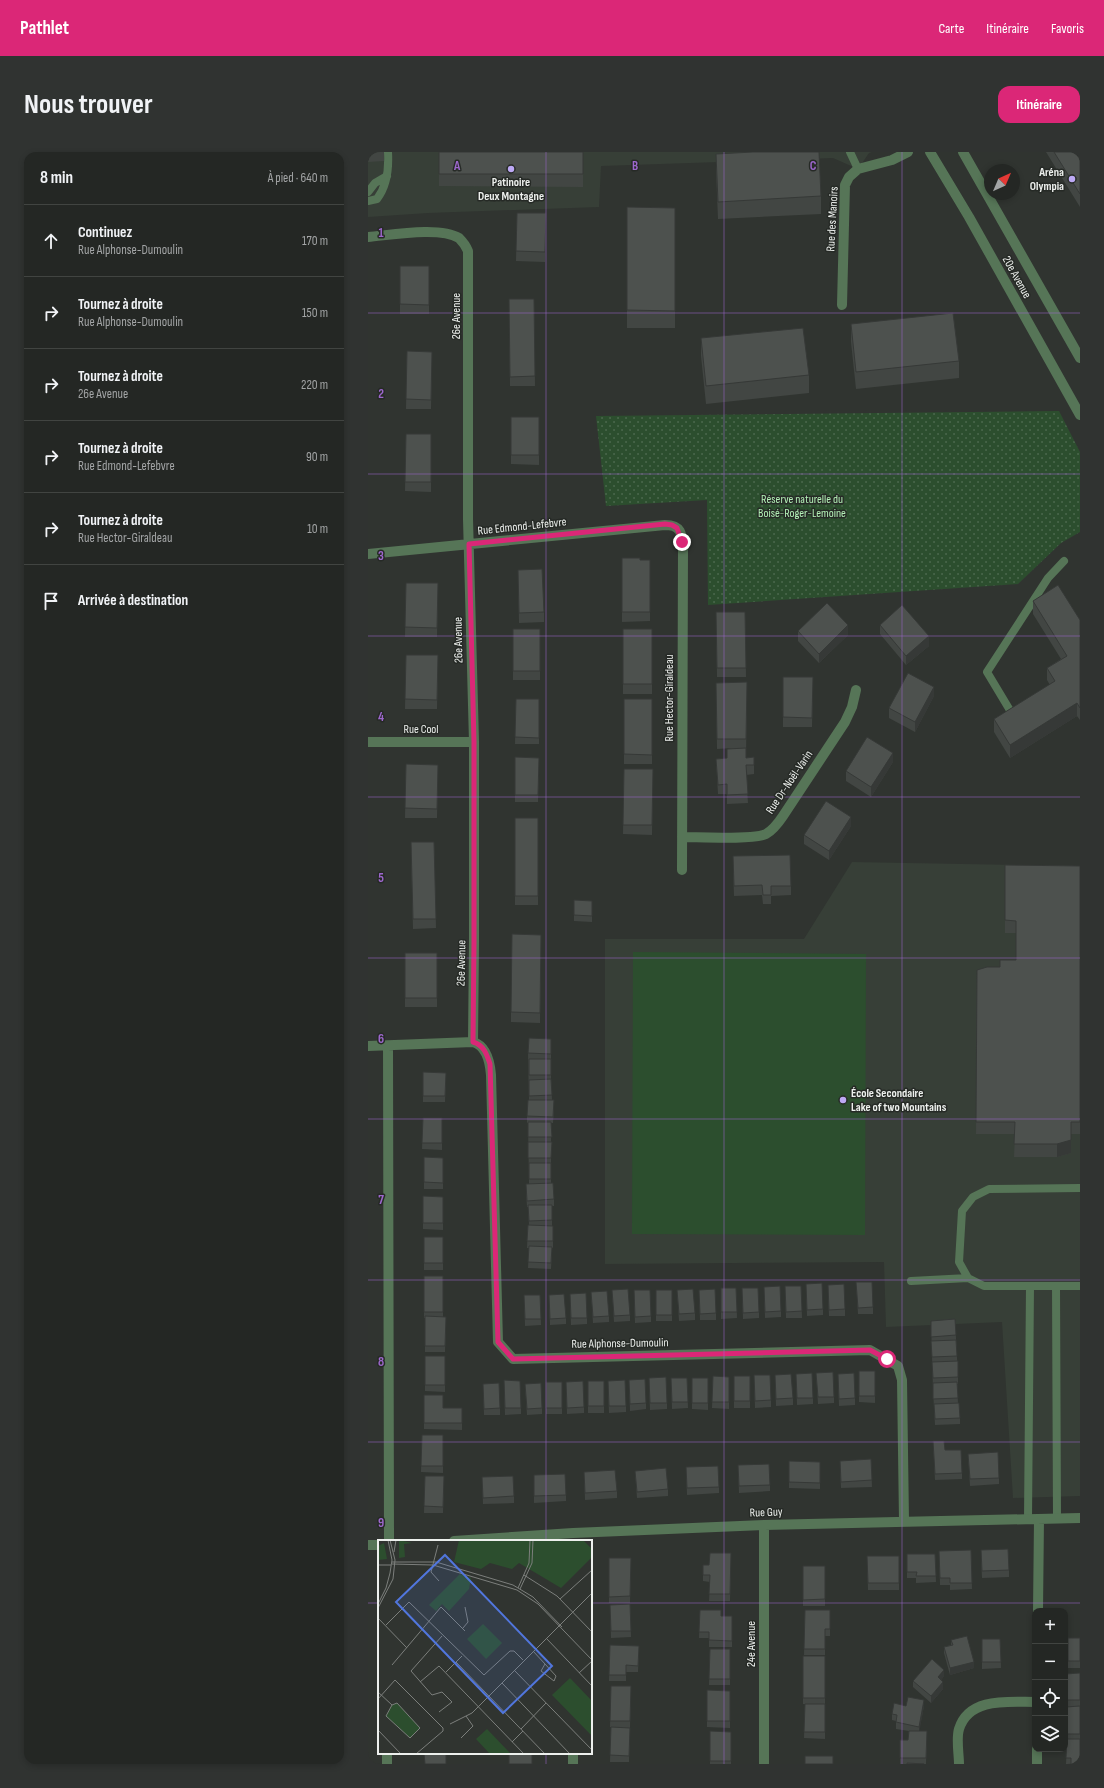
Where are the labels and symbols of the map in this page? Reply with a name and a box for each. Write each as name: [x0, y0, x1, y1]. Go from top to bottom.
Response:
text: A: [453, 158, 461, 174]
text: B: [632, 158, 638, 174]
text: C: [810, 158, 817, 174]
marker: Patinoire Deux Montagne: [506, 164, 516, 174]
north arrow: [984, 164, 1020, 200]
place label: Aréna Olympia: [1030, 165, 1064, 194]
marker: Aréna Olympia: [1067, 174, 1077, 184]
place label: Patinoire Deux Montagne: [478, 175, 544, 204]
street label: Rue des Manoirs: [823, 186, 842, 252]
text: 1: [378, 225, 384, 241]
street label: 20e Avenue: [999, 253, 1034, 301]
street label: 26e Avenue: [449, 293, 464, 339]
text: 2: [378, 386, 384, 402]
park label: Réserve naturelle du Boisé-Roger-Lemoine: [758, 492, 846, 521]
street label: Rue Edmond-Lefebvre: [477, 514, 567, 539]
route end: [673, 533, 691, 551]
text: 3: [378, 548, 384, 564]
street label: 26e Avenue: [451, 617, 466, 663]
street label: Rue Hector-Giraldeau: [662, 654, 677, 742]
text: 4: [378, 709, 384, 725]
street label: Rue Cool: [403, 722, 439, 737]
street label: Rue Dr-Noël-Varin: [763, 748, 816, 817]
text: 5: [378, 870, 384, 886]
street label: 26e Avenue: [454, 940, 469, 986]
text: 6: [378, 1031, 384, 1047]
place label: École Secondaire Lake of two Mountains: [851, 1086, 947, 1115]
marker: École Secondaire Lake of two Mountains: [838, 1095, 848, 1105]
text: 7: [378, 1192, 384, 1208]
street label: Rue Alphonse-Dumoulin: [571, 1335, 669, 1352]
route start: [878, 1350, 896, 1368]
text: 8: [378, 1354, 384, 1370]
street label: Rue Guy: [749, 1504, 783, 1521]
text: 9: [378, 1515, 384, 1531]
inset map: [378, 1540, 592, 1754]
street label: 24e Avenue: [744, 1621, 759, 1667]

